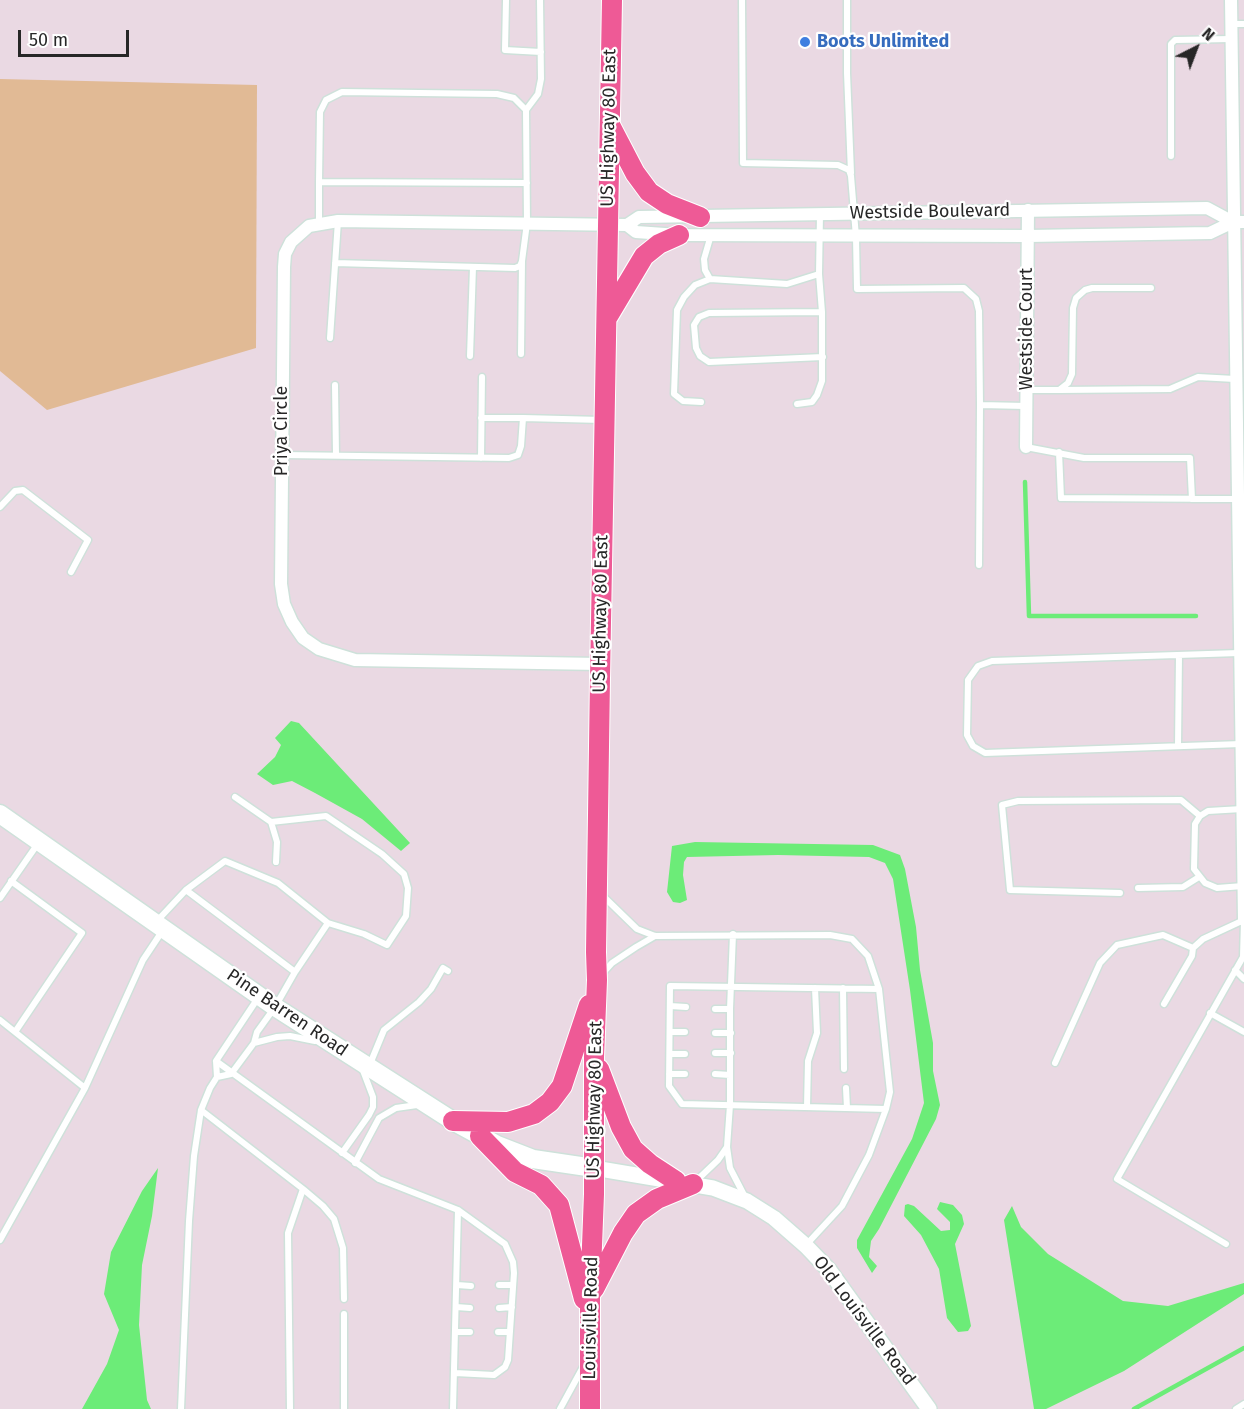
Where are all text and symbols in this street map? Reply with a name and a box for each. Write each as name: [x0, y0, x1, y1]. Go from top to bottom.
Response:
scale bar: [21, 18, 132, 56]
north arrow: [1166, 18, 1226, 78]
text: N: [1198, 24, 1219, 45]
text: 50 m: [29, 29, 68, 51]
place label: Boots Unlimited: [817, 31, 949, 53]
marker: Boots Unlimited: [798, 35, 812, 49]
street label: US Highway 80 East: [597, 49, 621, 207]
street label: Westside Boulevard: [850, 200, 1010, 224]
street label: Westside Court: [1016, 268, 1038, 390]
street label: Priya Circle: [271, 386, 293, 476]
street label: US Highway 80 East: [589, 535, 613, 693]
street label: Pine Barren Road: [222, 965, 352, 1061]
street label: US Highway 80 East: [583, 1021, 607, 1179]
street label: Old Louisville Road: [808, 1252, 920, 1390]
street label: Louisville Road: [579, 1256, 603, 1380]

